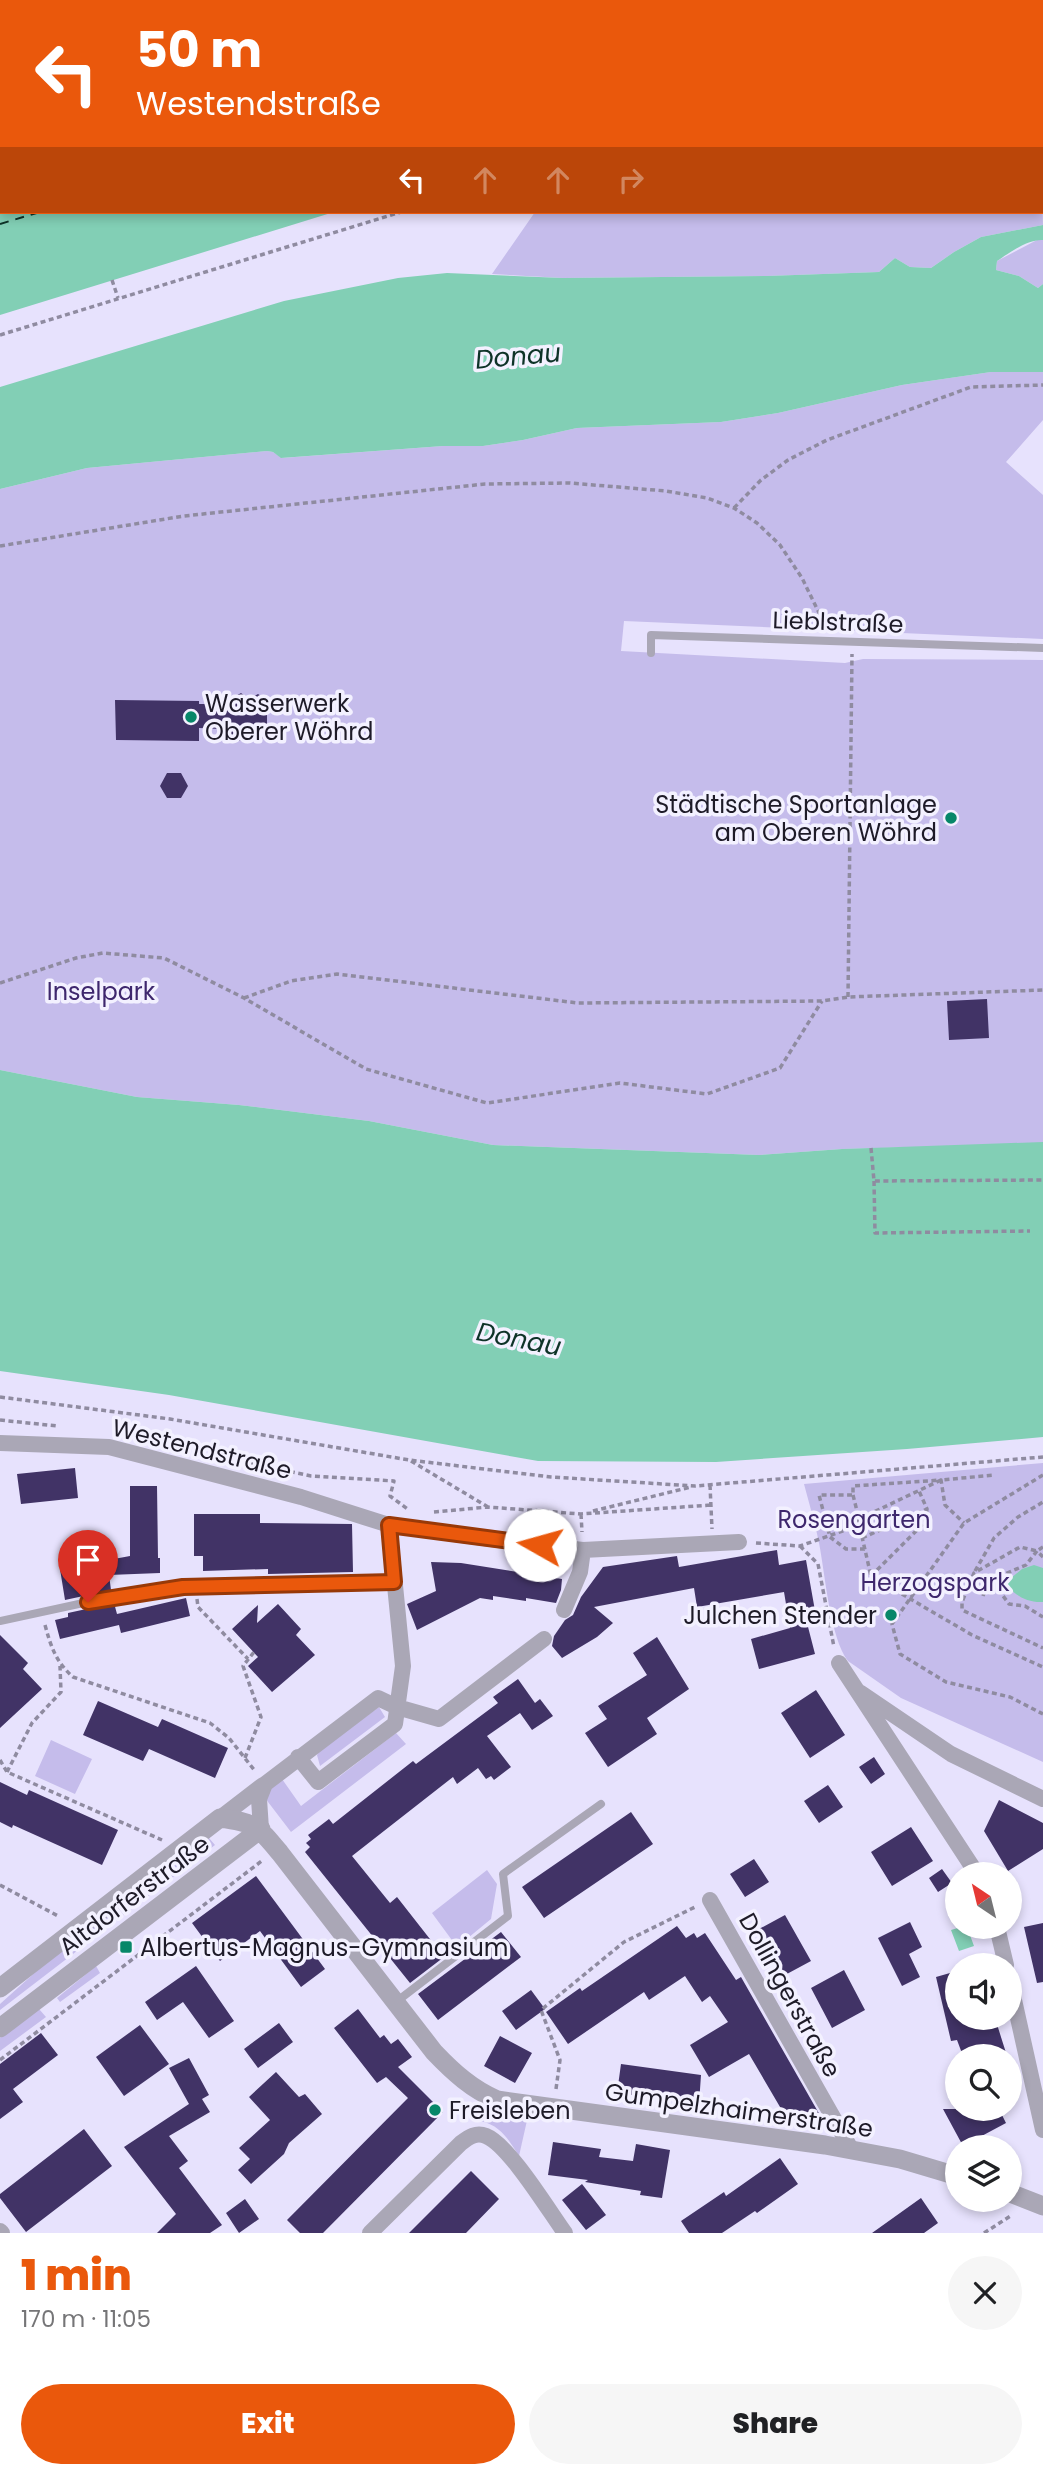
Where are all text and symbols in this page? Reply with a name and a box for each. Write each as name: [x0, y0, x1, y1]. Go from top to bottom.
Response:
text: 50 m: [136, 16, 262, 84]
icon: left: [21, 28, 112, 119]
text: Westendstraße: [136, 81, 381, 126]
icon: left: [393, 161, 431, 199]
icon: ahead: [466, 161, 504, 199]
icon: ahead: [539, 161, 577, 199]
icon: right: [612, 161, 650, 199]
water label: Donau: [474, 334, 562, 378]
street label: Lieblstraße: [772, 603, 904, 641]
place label: Wasserwerk Oberer Wöhrd: [205, 687, 373, 748]
marker: Wasserwerk Oberer Wöhrd: [183, 709, 199, 725]
place label: Städtische Sportanlage am Oberen Wöhrd: [655, 788, 937, 849]
marker: Städtische Sportanlage am Oberen Wöhrd: [943, 810, 959, 826]
park label: Inselpark: [47, 975, 156, 1008]
water label: Donau: [473, 1313, 565, 1365]
street label: Westendstraße: [109, 1411, 295, 1487]
park label: Rosengarten: [777, 1503, 931, 1536]
position arrow: [503, 1508, 577, 1582]
pin: [58, 1530, 118, 1602]
icon: arrive: [69, 1541, 107, 1579]
park label: Herzogspark: [860, 1566, 1010, 1599]
place label: Julchen Stender: [683, 1599, 877, 1632]
marker: Julchen Stender: [883, 1607, 899, 1623]
street label: Altdorferstraße: [52, 1827, 216, 1963]
north arrow: [945, 1862, 1022, 1939]
map controls: [945, 1862, 1022, 2212]
street label: Dollingerstraße: [731, 1907, 849, 2083]
place label: Albertus-Magnus-Gymnasium: [140, 1931, 509, 1964]
marker: Albertus-Magnus-Gymnasium: [118, 1939, 134, 1955]
button: sound: [945, 1953, 1022, 2030]
button: search: [945, 2044, 1022, 2121]
street label: Gumpelzhaimerstraße: [603, 2075, 875, 2145]
place label: Freisleben: [449, 2094, 571, 2127]
marker: Freisleben: [427, 2102, 443, 2118]
button: layers: [945, 2135, 1022, 2212]
text: 1 min: [21, 2246, 132, 2305]
button: close: [948, 2256, 1022, 2330]
text: 170 m · 11:05: [21, 2303, 151, 2335]
button: Exit: [21, 2384, 515, 2464]
button: Share: [529, 2384, 1022, 2464]

